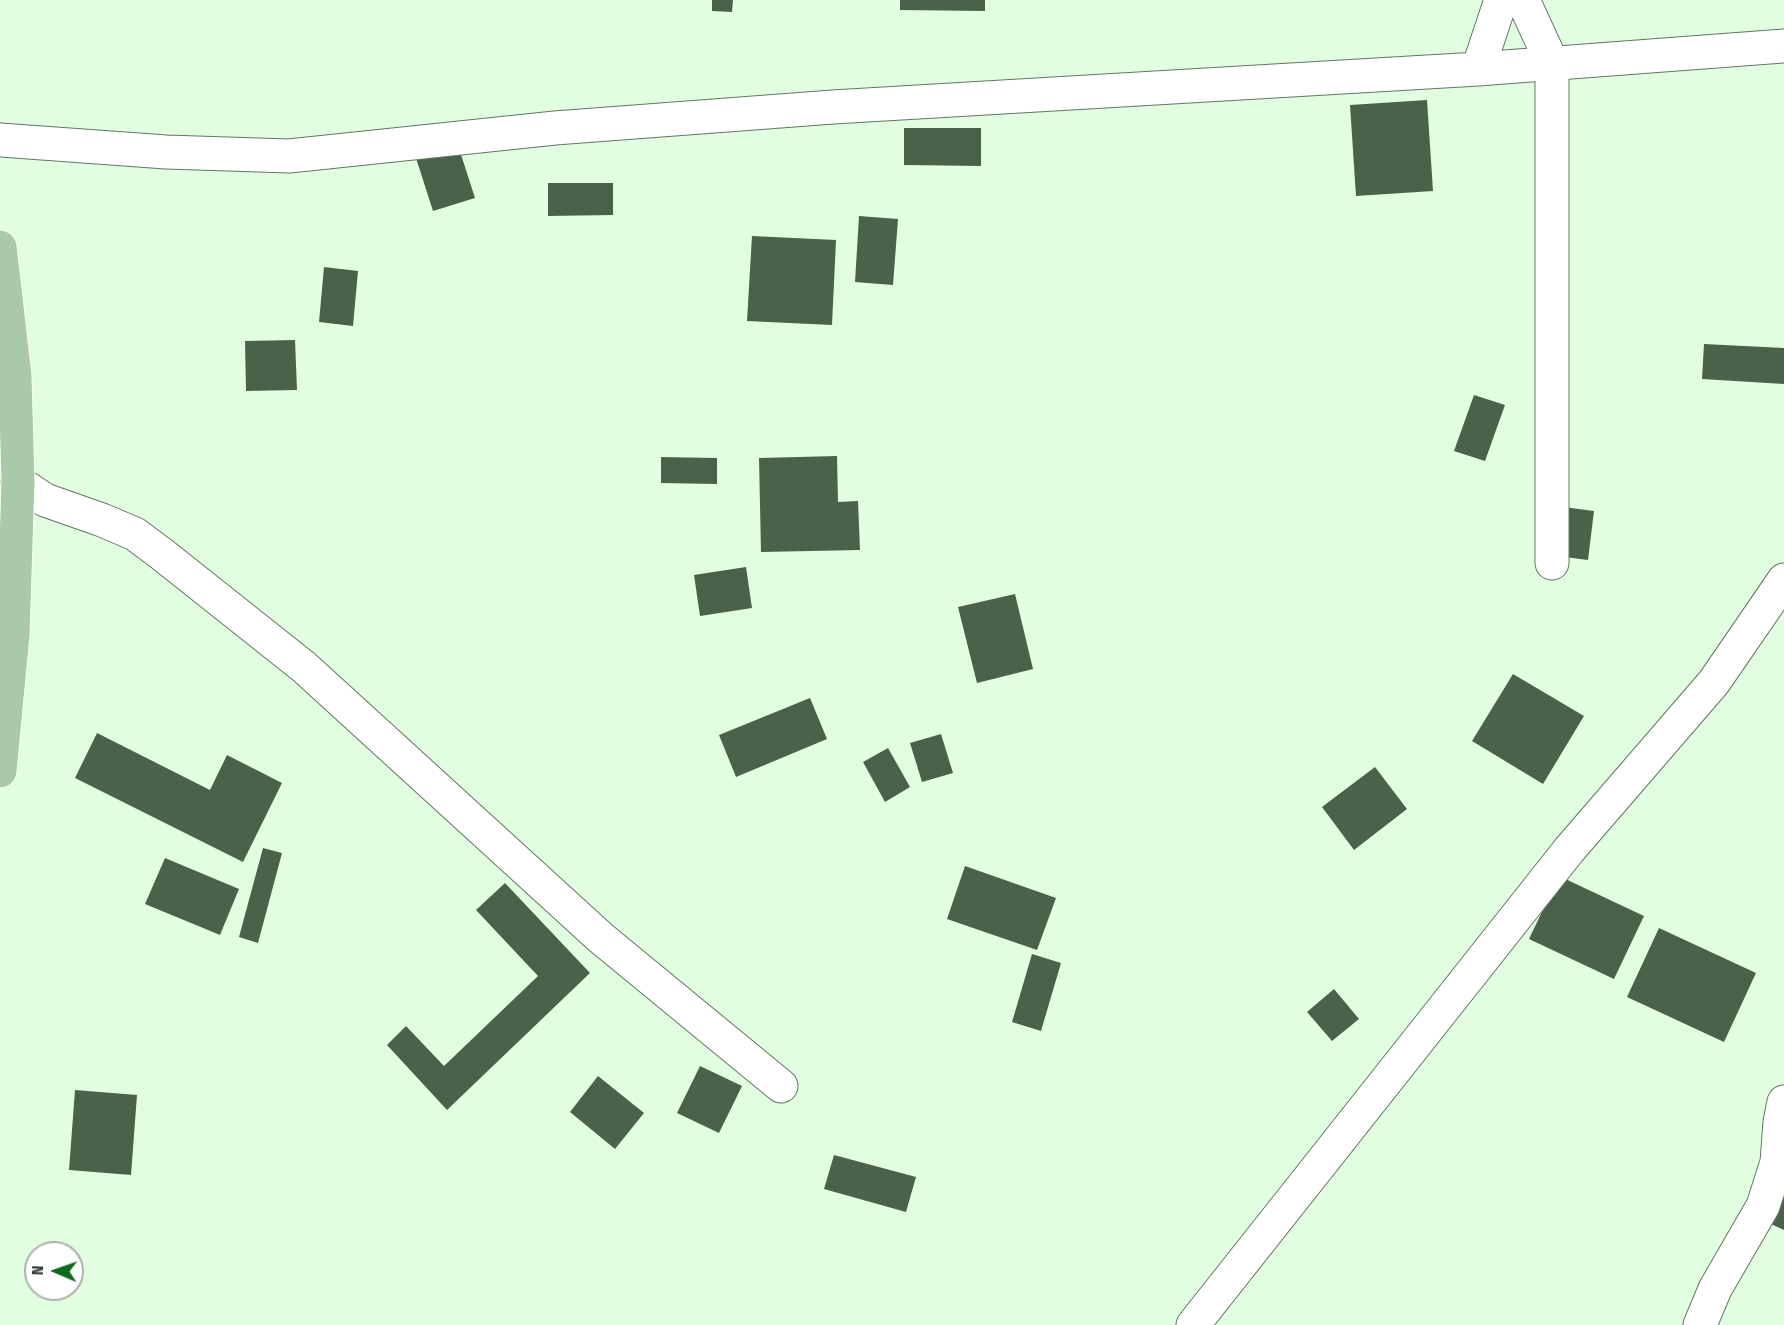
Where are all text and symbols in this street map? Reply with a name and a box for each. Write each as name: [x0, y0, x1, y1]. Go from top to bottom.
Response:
north arrow: [24, 1241, 84, 1301]
text: N: [28, 1265, 47, 1276]

